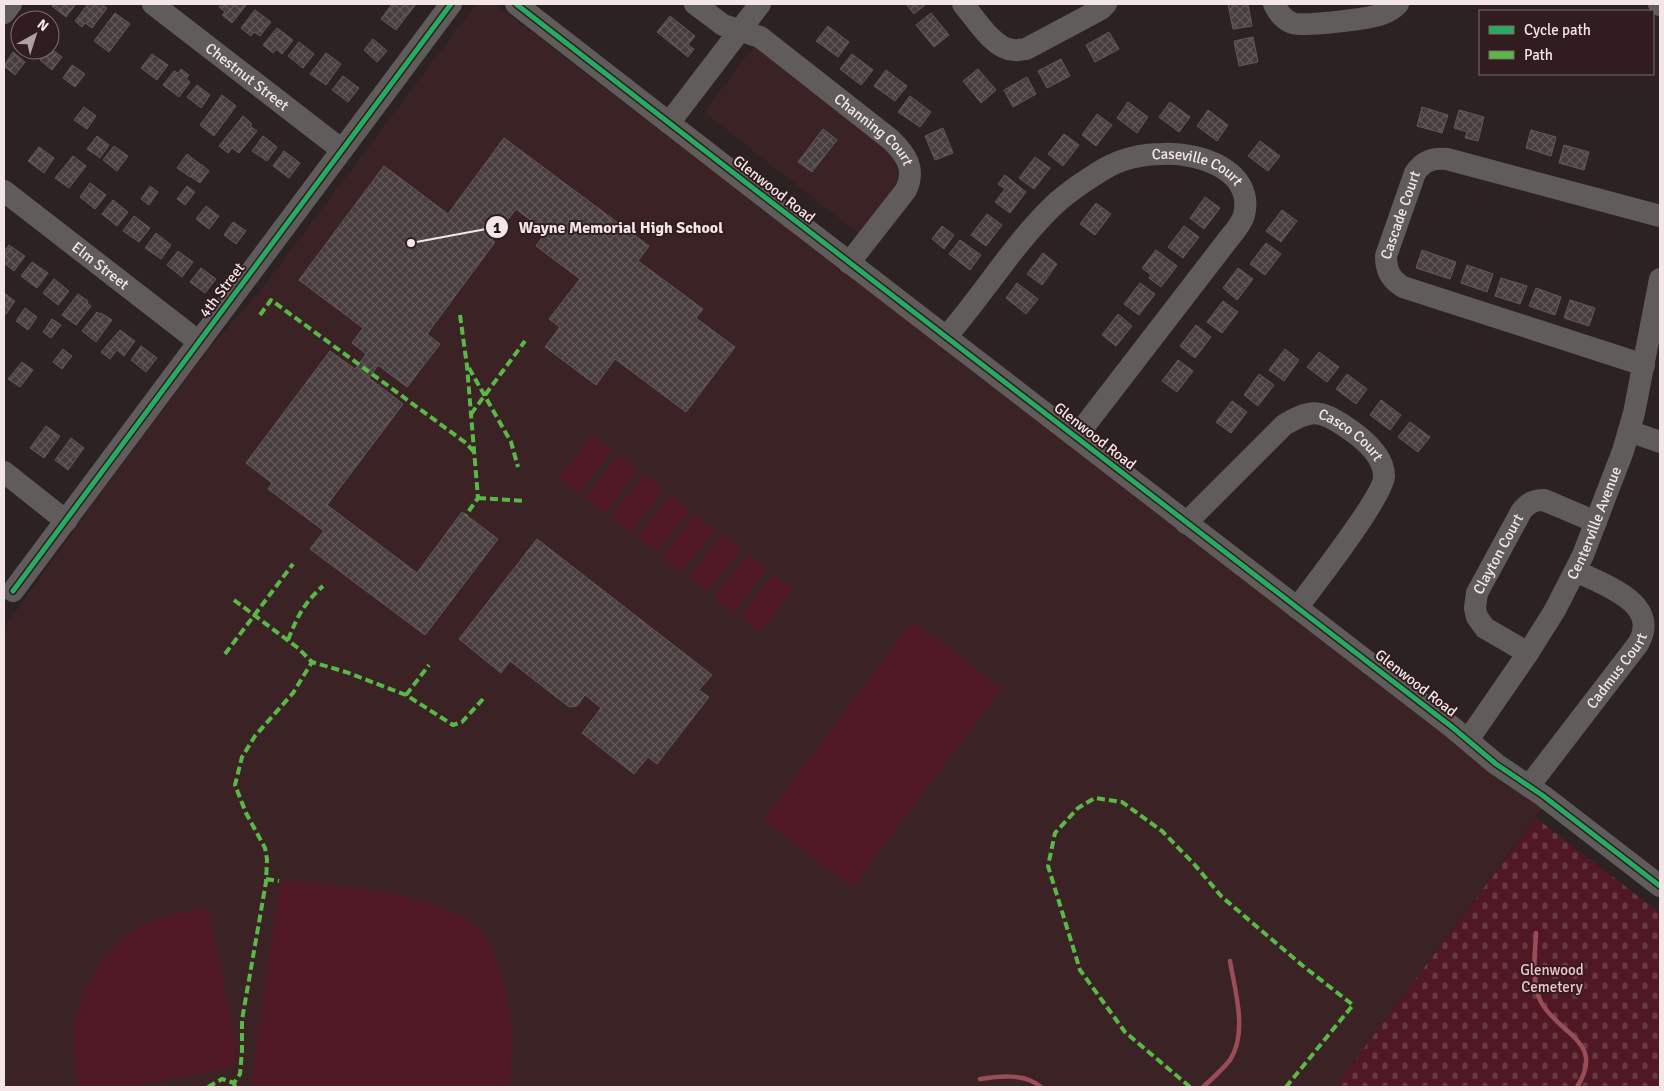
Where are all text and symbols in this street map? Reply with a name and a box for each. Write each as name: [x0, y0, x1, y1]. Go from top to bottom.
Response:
north arrow: [10, 10, 60, 60]
legend: [1479, 10, 1654, 75]
text: N: [34, 16, 52, 35]
text: Cycle path: [1524, 21, 1591, 39]
street label: Chestnut Street: [202, 39, 293, 115]
text: Path: [1524, 46, 1553, 64]
street label: Channing Court: [831, 90, 917, 168]
street label: Caseville Court: [1151, 145, 1247, 189]
street label: Glenwood Road: [729, 151, 819, 227]
street label: Cascade Court: [1377, 168, 1424, 262]
callout: Wayne Memorial High School: [484, 212, 734, 243]
text: Wayne Memorial High School: [519, 218, 723, 238]
text: 1: [493, 219, 501, 237]
street label: Elm Street: [68, 238, 133, 293]
street label: 4th Street: [196, 259, 248, 321]
street label: Glenwood Road: [1050, 398, 1140, 474]
street label: Casco Court: [1316, 405, 1387, 464]
street label: Centerville Avenue: [1563, 464, 1625, 583]
street label: Clayton Court: [1469, 511, 1527, 597]
street label: Cadmus Court: [1583, 631, 1651, 712]
street label: Glenwood Road: [1371, 645, 1461, 721]
park label: Glenwood Cemetery: [1520, 961, 1584, 996]

